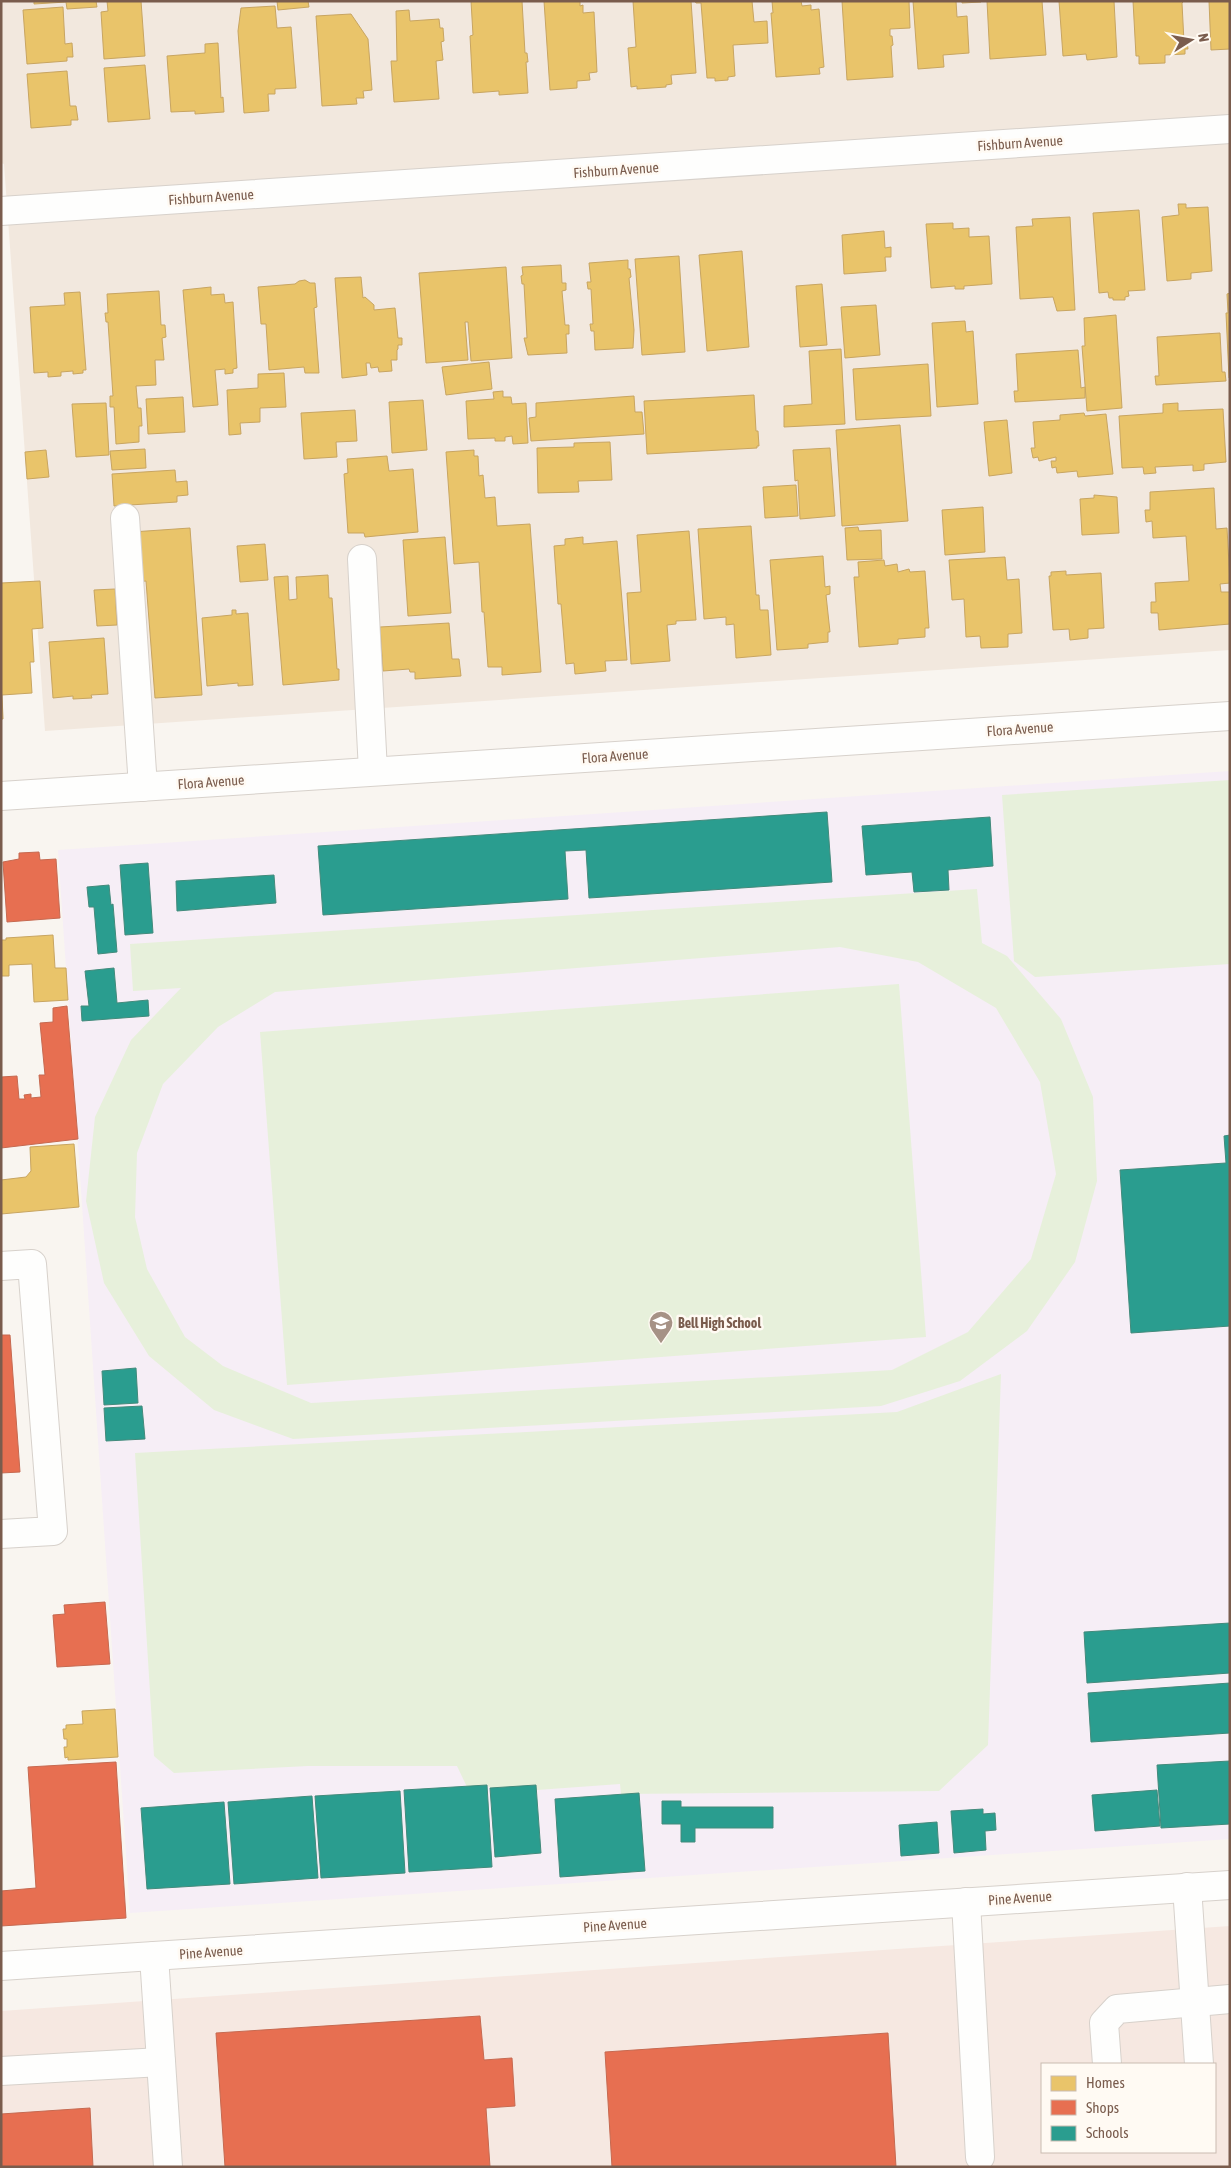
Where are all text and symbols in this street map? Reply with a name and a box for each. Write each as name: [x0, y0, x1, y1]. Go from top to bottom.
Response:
north arrow: [1166, 15, 1216, 65]
text: N: [1195, 32, 1212, 43]
street label: Fishburn Avenue: [977, 132, 1063, 154]
street label: Fishburn Avenue: [573, 159, 659, 181]
street label: Fishburn Avenue: [168, 186, 254, 208]
street label: Flora Avenue: [986, 719, 1054, 739]
street label: Flora Avenue: [581, 746, 649, 766]
street label: Flora Avenue: [177, 772, 245, 792]
school or university icon: Bell High School: [648, 1310, 674, 1344]
place label: Bell High School: [678, 1315, 761, 1331]
street label: Pine Avenue: [988, 1888, 1052, 1908]
street label: Pine Avenue: [583, 1915, 647, 1935]
street label: Pine Avenue: [179, 1942, 243, 1962]
legend: [1041, 2063, 1216, 2153]
text: Homes: [1086, 2074, 1125, 2091]
text: Shops: [1086, 2099, 1119, 2116]
text: Schools: [1086, 2124, 1129, 2141]

